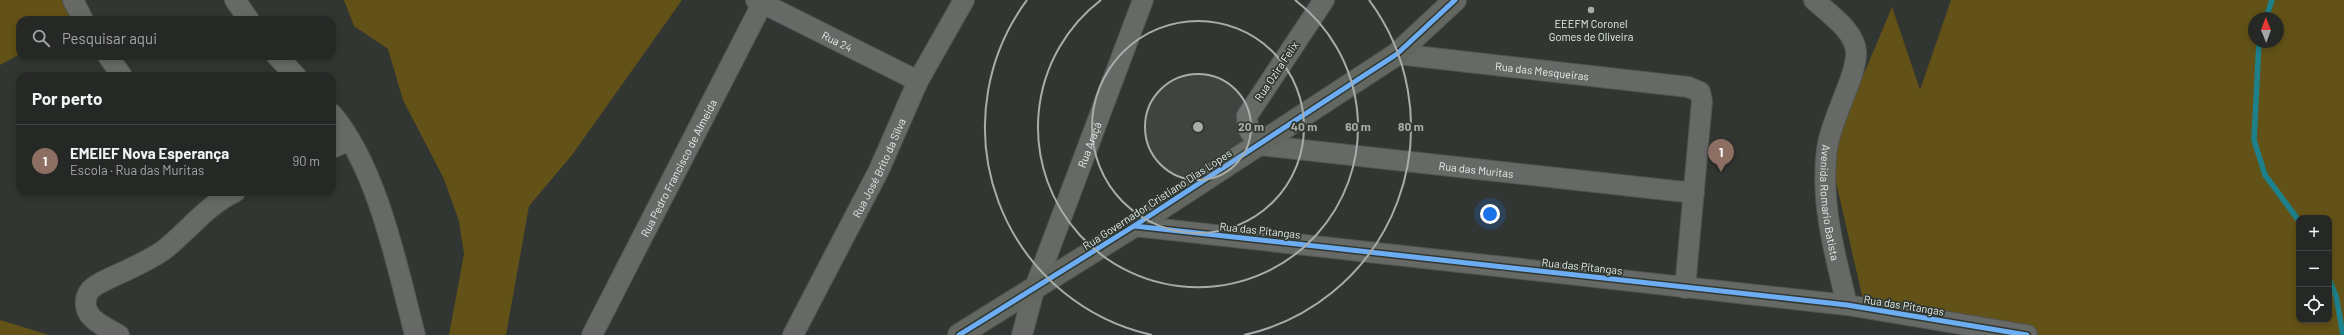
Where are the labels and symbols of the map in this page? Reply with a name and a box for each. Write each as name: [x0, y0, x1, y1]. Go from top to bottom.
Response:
marker: EEEFM Coronel Gomes de Oliveira: [1586, 5, 1596, 15]
north arrow: [2248, 12, 2284, 48]
place label: EEEFM Coronel Gomes de Oliveira: [1549, 17, 1633, 43]
street label: Rua 24: [820, 28, 855, 54]
street label: Rua Ozira Felix: [1251, 39, 1301, 103]
street label: Rua das Mesqueiras: [1495, 59, 1590, 82]
street label: Rua Pedro Francisco de Almeida: [637, 97, 719, 239]
street label: Rua José Brito da Silva: [849, 116, 907, 219]
text: 20 m: [1238, 119, 1264, 133]
text: 40 m: [1291, 119, 1317, 133]
text: 60 m: [1345, 119, 1371, 133]
text: 80 m: [1398, 119, 1424, 133]
street label: Rua Araçá: [1074, 120, 1103, 169]
centre of rings: [1191, 120, 1205, 134]
pin: 1: [1708, 139, 1734, 172]
street label: Avenida Romario Batista: [1819, 144, 1843, 261]
street label: Rua Governador Cristiano Dias Lopes: [1080, 146, 1234, 252]
street label: Rua das Muritas: [1438, 158, 1514, 180]
your location: [1480, 204, 1500, 224]
street label: Rua das Pitangas: [1219, 219, 1301, 241]
street label: Rua das Pitangas: [1541, 255, 1623, 277]
street label: Rua das Pitangas: [1863, 292, 1945, 318]

